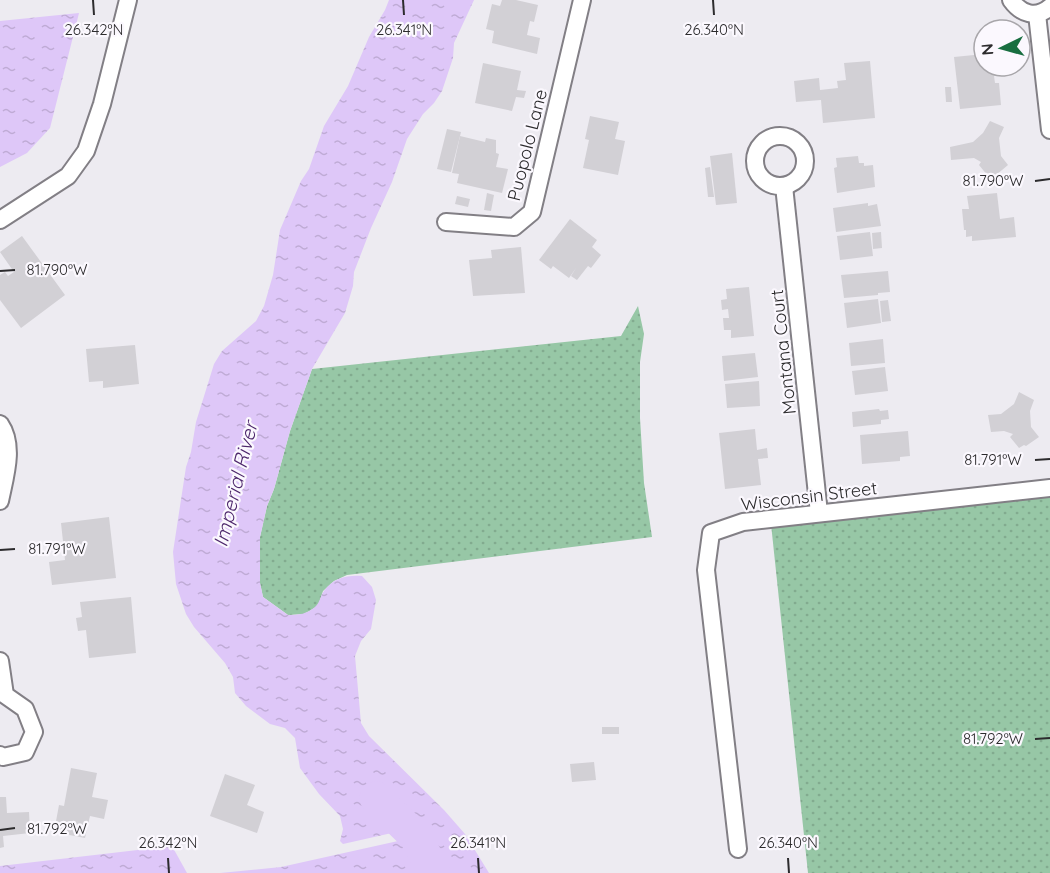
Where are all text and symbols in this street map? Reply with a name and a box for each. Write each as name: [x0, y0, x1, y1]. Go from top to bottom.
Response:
north arrow: [972, 18, 1032, 78]
text: 26.342°N: [64, 20, 124, 39]
text: 26.341°N: [376, 20, 432, 39]
text: 26.340°N: [684, 20, 744, 39]
text: N: [977, 43, 998, 56]
street label: Puopolo Lane: [502, 87, 552, 203]
text: 81.790°W: [963, 171, 1024, 190]
text: 81.790°W: [27, 260, 88, 279]
street label: Montana Court: [765, 288, 801, 416]
water label: Imperial River: [207, 417, 263, 549]
text: 81.791°W: [964, 450, 1022, 469]
street label: Wisconsin Street: [740, 476, 878, 516]
text: 81.791°W: [28, 539, 86, 558]
text: 81.792°W: [963, 729, 1024, 748]
text: 81.792°W: [27, 819, 88, 838]
text: 26.342°N: [138, 833, 198, 852]
text: 26.341°N: [450, 833, 506, 852]
text: 26.340°N: [758, 833, 818, 852]

